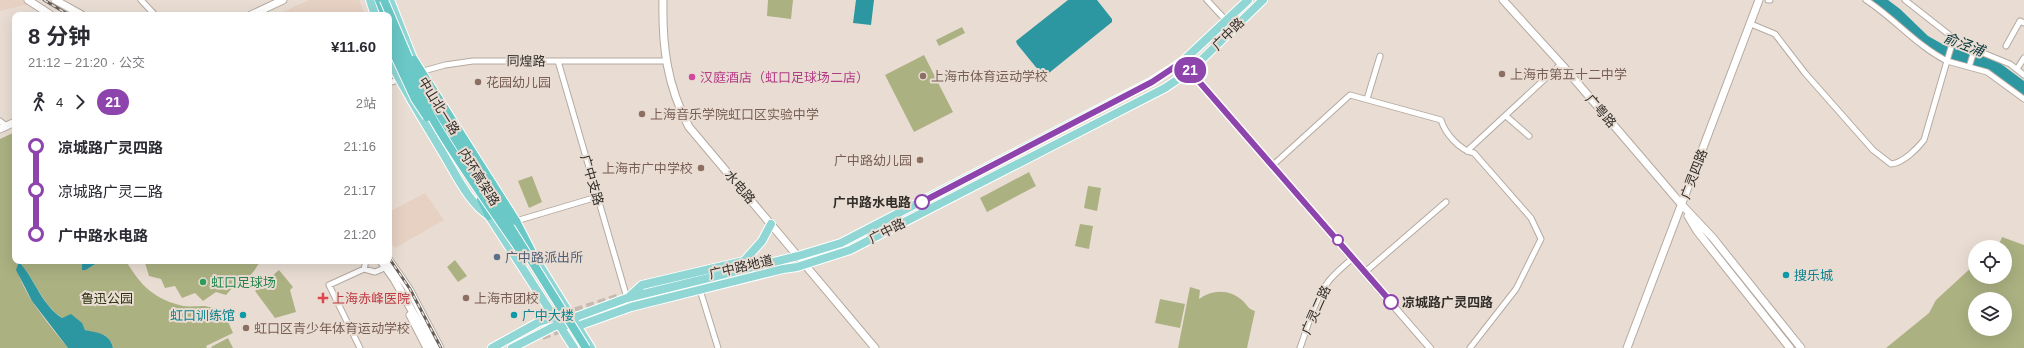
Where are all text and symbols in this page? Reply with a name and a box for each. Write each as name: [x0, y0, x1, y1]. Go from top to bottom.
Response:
street label: 广中路: [1209, 15, 1247, 53]
text: 8 分钟: [28, 24, 90, 49]
water label: 俞泾浦: [1942, 29, 1988, 60]
text: ¥11.60: [331, 38, 376, 55]
street label: 同煌路: [506, 53, 546, 69]
text: 21:12 – 21:20 · 公交: [28, 55, 145, 70]
line badge: 21: [1172, 57, 1208, 83]
text: 21: [1182, 62, 1198, 78]
place label: 上海市第五十二中学: [1510, 67, 1627, 82]
place label: 上海市体育运动学校: [931, 69, 1048, 84]
marker: 上海市第五十二中学: [1497, 69, 1507, 79]
place label: 汉庭酒店（虹口足球场二店）: [700, 70, 869, 85]
marker: 上海市体育运动学校: [918, 71, 928, 81]
marker: 汉庭酒店（虹口足球场二店）: [687, 72, 697, 82]
street label: 中山北一路: [415, 74, 463, 138]
place label: 花园幼儿园: [486, 75, 551, 90]
marker: 花园幼儿园: [473, 77, 483, 87]
icon: walk: [28, 91, 50, 113]
icon: forward: [69, 91, 91, 113]
street label: 广粤路: [1583, 91, 1619, 131]
text: 21: [105, 94, 121, 110]
text: 4: [56, 95, 63, 110]
text: 2站: [356, 96, 376, 111]
place label: 上海音乐学院虹口区实验中学: [650, 107, 819, 122]
marker: 上海音乐学院虹口区实验中学: [637, 109, 647, 119]
text: 凉城路广灵四路: [58, 139, 163, 156]
text: 21:16: [343, 139, 376, 154]
street label: 内环高架路: [455, 145, 503, 209]
street label: 广灵四路: [1678, 147, 1710, 201]
street label: 广中支路: [578, 153, 606, 207]
place label: 广中路幼儿园: [834, 153, 912, 168]
marker: 广中路幼儿园: [915, 155, 925, 165]
place label: 上海市广中学校: [602, 161, 693, 176]
marker: 上海市广中学校: [696, 163, 706, 173]
street label: 水电路: [722, 167, 758, 207]
text: 凉城路广灵二路: [58, 183, 163, 200]
text: 21:17: [343, 183, 376, 198]
marker: 广中路水电路: [914, 194, 930, 210]
place label: 广中路水电路: [833, 195, 911, 210]
street label: 广中路: [866, 215, 908, 247]
text: 广中路水电路: [58, 227, 148, 244]
text: 21:20: [343, 227, 376, 242]
unlabelled marker: [1332, 234, 1344, 246]
map controls: [1968, 240, 2012, 336]
button: locate: [1968, 240, 2012, 284]
place label: 广中路派出所: [505, 250, 583, 265]
marker: 广中路派出所: [492, 252, 502, 262]
street label: 广中路地道: [708, 252, 774, 282]
place label: 搜乐城: [1794, 268, 1833, 283]
marker: 搜乐城: [1781, 270, 1791, 280]
place label: 虹口足球场: [211, 275, 276, 290]
marker: 虹口足球场: [198, 277, 208, 287]
street label: 广灵二路: [1299, 283, 1333, 337]
park label: 鲁迅公园: [81, 291, 133, 306]
place label: 上海赤峰医院: [332, 291, 410, 306]
place label: 上海市团校: [474, 291, 539, 306]
marker: 上海赤峰医院: [317, 292, 329, 304]
button: layers: [1968, 292, 2012, 336]
marker: 上海市团校: [461, 293, 471, 303]
marker: 凉城路广灵四路: [1383, 294, 1399, 310]
place label: 凉城路广灵四路: [1402, 295, 1493, 310]
place label: 虹口训练馆: [170, 308, 235, 323]
place label: 广中大楼: [522, 308, 574, 323]
marker: 虹口训练馆: [238, 310, 248, 320]
marker: 广中大楼: [509, 310, 519, 320]
place label: 虹口区青少年体育运动学校: [254, 321, 410, 336]
marker: 虹口区青少年体育运动学校: [241, 323, 251, 333]

